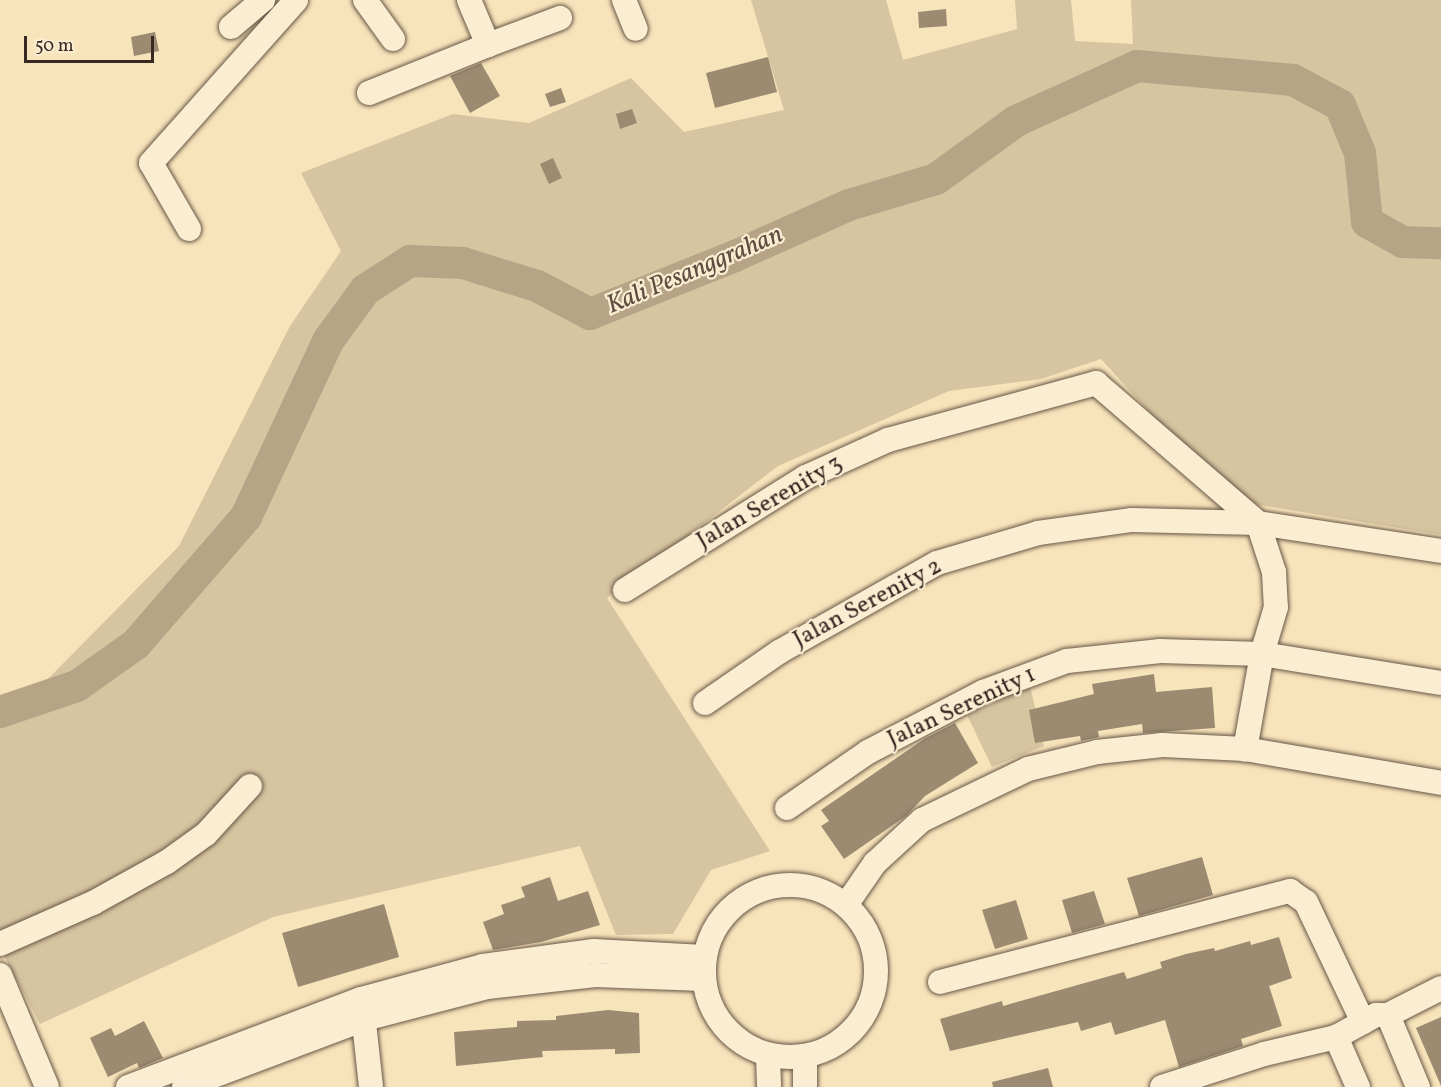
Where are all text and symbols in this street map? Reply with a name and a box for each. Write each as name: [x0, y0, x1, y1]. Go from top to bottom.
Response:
scale bar: [27, 24, 158, 62]
text: 50 m: [35, 34, 74, 59]
water label: Kali Pesanggrahan: [602, 220, 788, 322]
street label: Jalan Serenity 3: [692, 449, 848, 557]
street label: Jalan Serenity 2: [788, 553, 948, 655]
street label: Jalan Serenity 1: [883, 661, 1041, 755]

